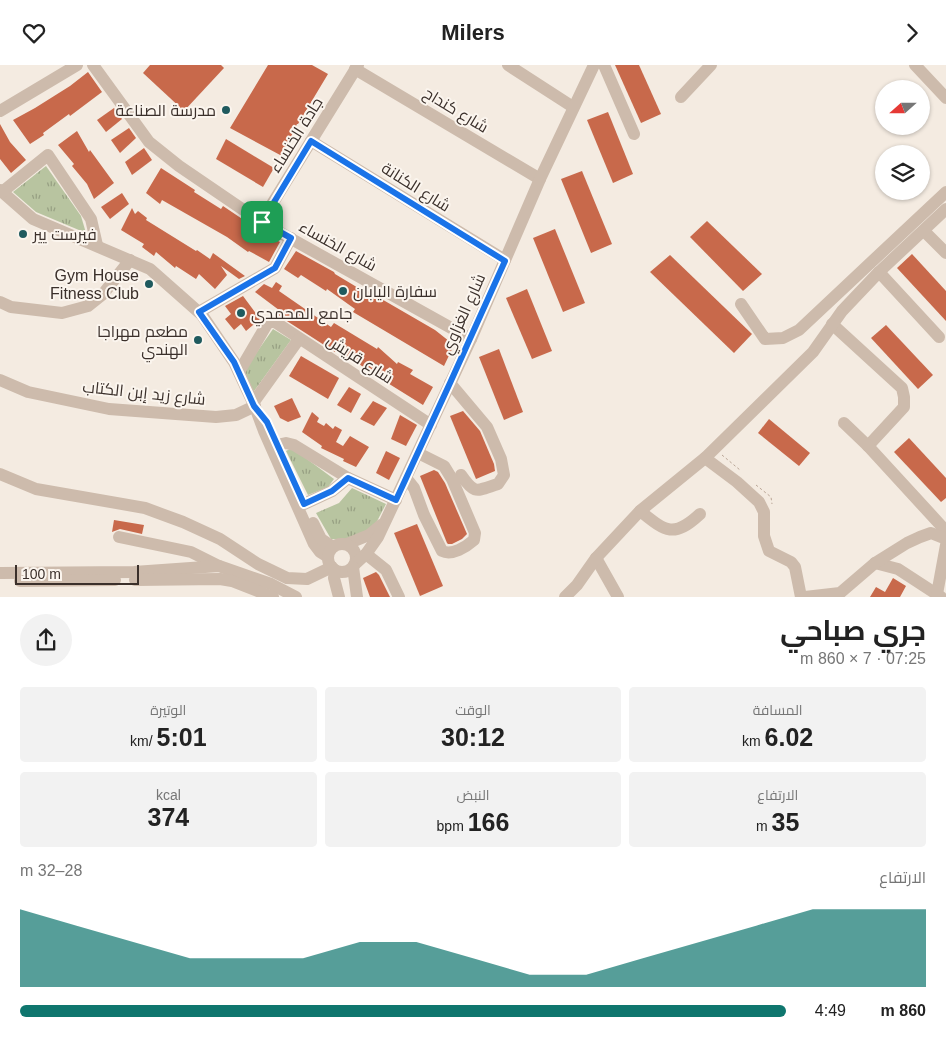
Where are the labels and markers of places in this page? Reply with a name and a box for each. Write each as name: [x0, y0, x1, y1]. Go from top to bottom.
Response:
place label: مدرسة الصناعة: [116, 102, 216, 120]
marker: مدرسة الصناعة: [220, 104, 232, 116]
pin: [241, 201, 283, 243]
place label: فيرست يير: [32, 226, 97, 244]
marker: فيرست يير: [17, 228, 29, 240]
place label: Gym House Fitness Club: [50, 267, 139, 302]
marker: Gym House Fitness Club: [143, 278, 155, 290]
place label: سفارة اليابان: [353, 283, 437, 302]
marker: سفارة اليابان: [337, 285, 349, 297]
place label: جامع المحمدي: [251, 305, 352, 327]
marker: جامع المحمدي: [235, 307, 247, 319]
place label: مطعم مهراجا الهندي: [97, 323, 188, 363]
marker: مطعم مهراجا الهندي: [192, 334, 204, 346]

